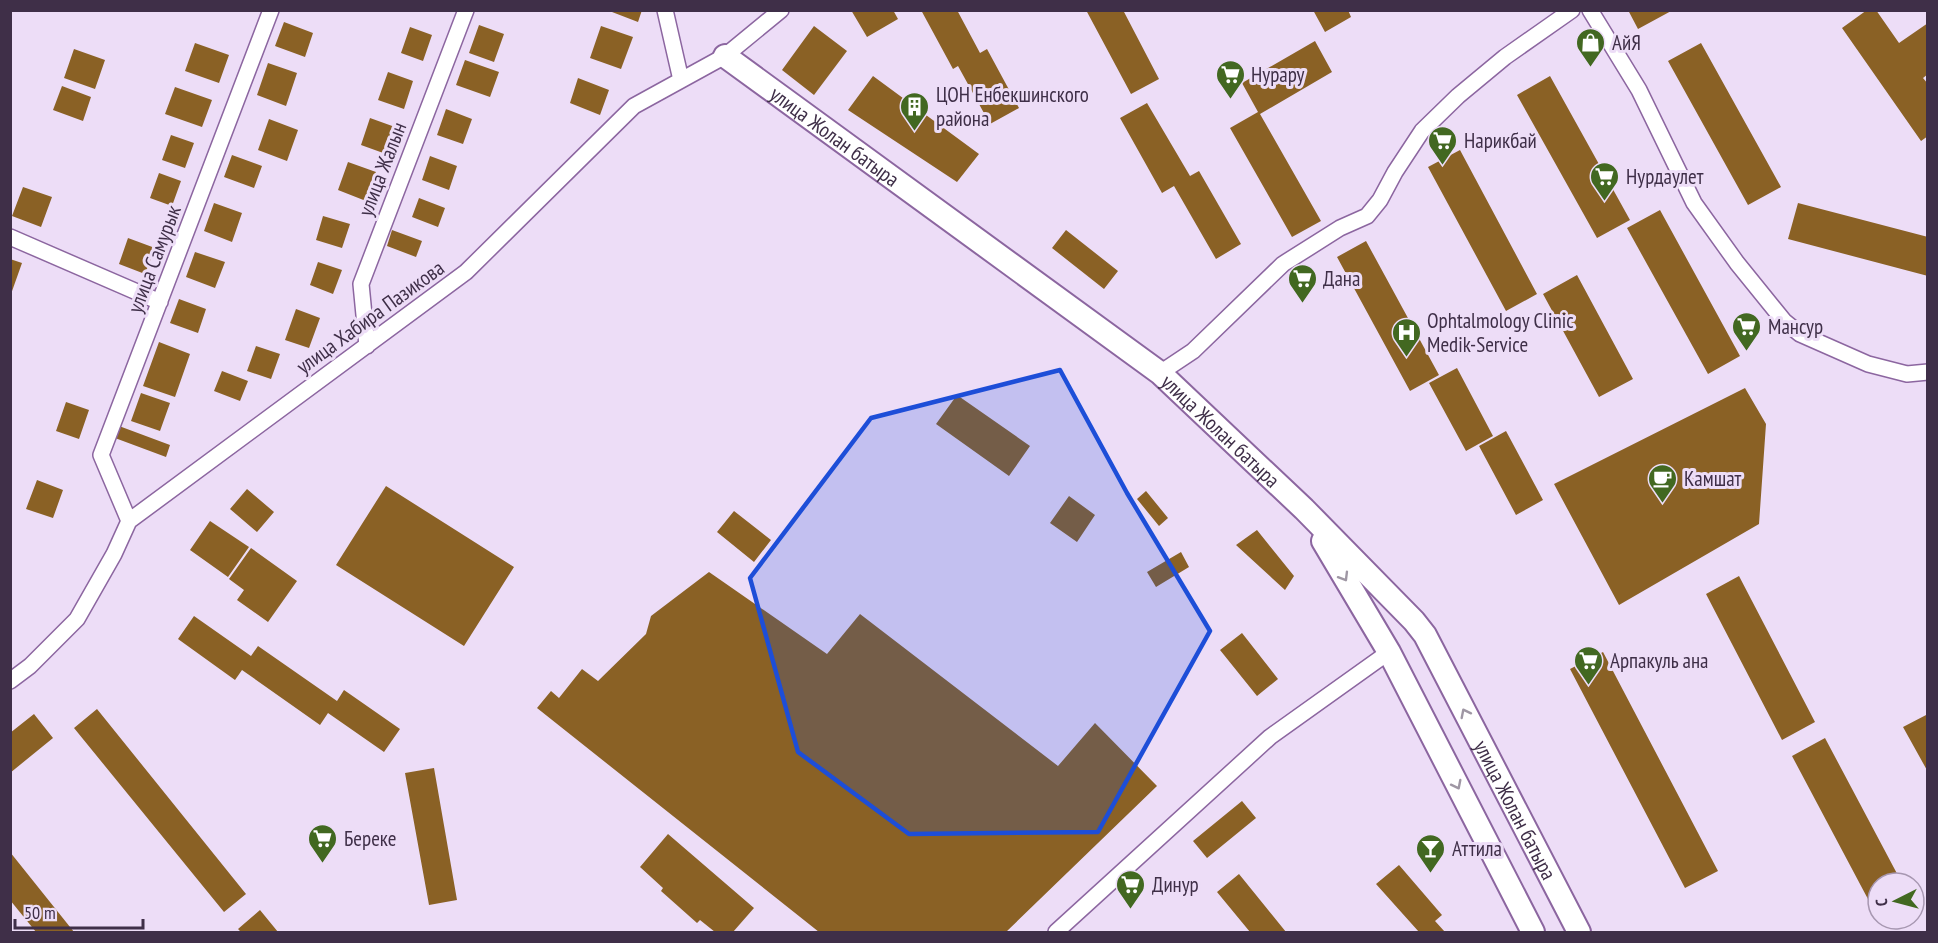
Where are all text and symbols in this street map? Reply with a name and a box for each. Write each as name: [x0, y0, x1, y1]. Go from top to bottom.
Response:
shop icon: АйЯ: [1575, 26, 1607, 68]
place label: АйЯ: [1612, 29, 1641, 56]
supermarket icon: Нурару: [1214, 58, 1246, 100]
place label: Нурару: [1251, 61, 1305, 88]
street label: улица Жолан батыра: [765, 80, 905, 192]
place label: ЦОН Енбекшинского района: [936, 81, 1089, 132]
building icon: ЦОН Енбекшинского района: [899, 90, 931, 132]
street label: улица Жалын: [352, 118, 412, 220]
supermarket icon: Нарикбай: [1427, 124, 1459, 166]
place label: Нарикбай: [1464, 127, 1537, 154]
supermarket icon: Нурдаулет: [1589, 160, 1621, 202]
place label: Нурдаулет: [1626, 163, 1704, 190]
street label: улица Самурык: [121, 201, 187, 317]
street label: улица Хабира Пазикова: [291, 254, 449, 380]
supermarket icon: Дана: [1286, 262, 1318, 304]
place label: Дана: [1323, 265, 1360, 292]
place label: Ophtalmology Clinic Medik-Service: [1427, 307, 1574, 358]
supermarket icon: Мансур: [1731, 310, 1763, 352]
place label: Мансур: [1768, 313, 1823, 340]
hospital icon: Ophtalmology Clinic Medik-Service: [1390, 316, 1422, 358]
street label: улица Жолан батыра: [1156, 368, 1286, 493]
cafe icon: Камшат: [1647, 462, 1679, 504]
place label: Камшат: [1684, 465, 1742, 492]
one-way arrow: [1337, 571, 1349, 581]
supermarket icon: Арпакуль ана: [1573, 644, 1605, 686]
place label: Арпакуль ана: [1610, 647, 1709, 674]
one-way arrow: [1461, 708, 1472, 719]
street label: улица Жолан батыра: [1468, 735, 1563, 884]
one-way arrow: [1450, 779, 1461, 790]
supermarket icon: Береке: [307, 822, 339, 864]
place label: Береке: [344, 825, 396, 852]
bar icon: Аттила: [1415, 832, 1447, 874]
place label: Аттила: [1452, 835, 1502, 862]
supermarket icon: Динур: [1115, 868, 1147, 910]
place label: Динур: [1152, 871, 1199, 898]
north arrow: [1866, 871, 1926, 931]
scale bar: [15, 892, 142, 930]
text: С: [1871, 897, 1891, 907]
text: 50 m: [24, 901, 56, 924]

